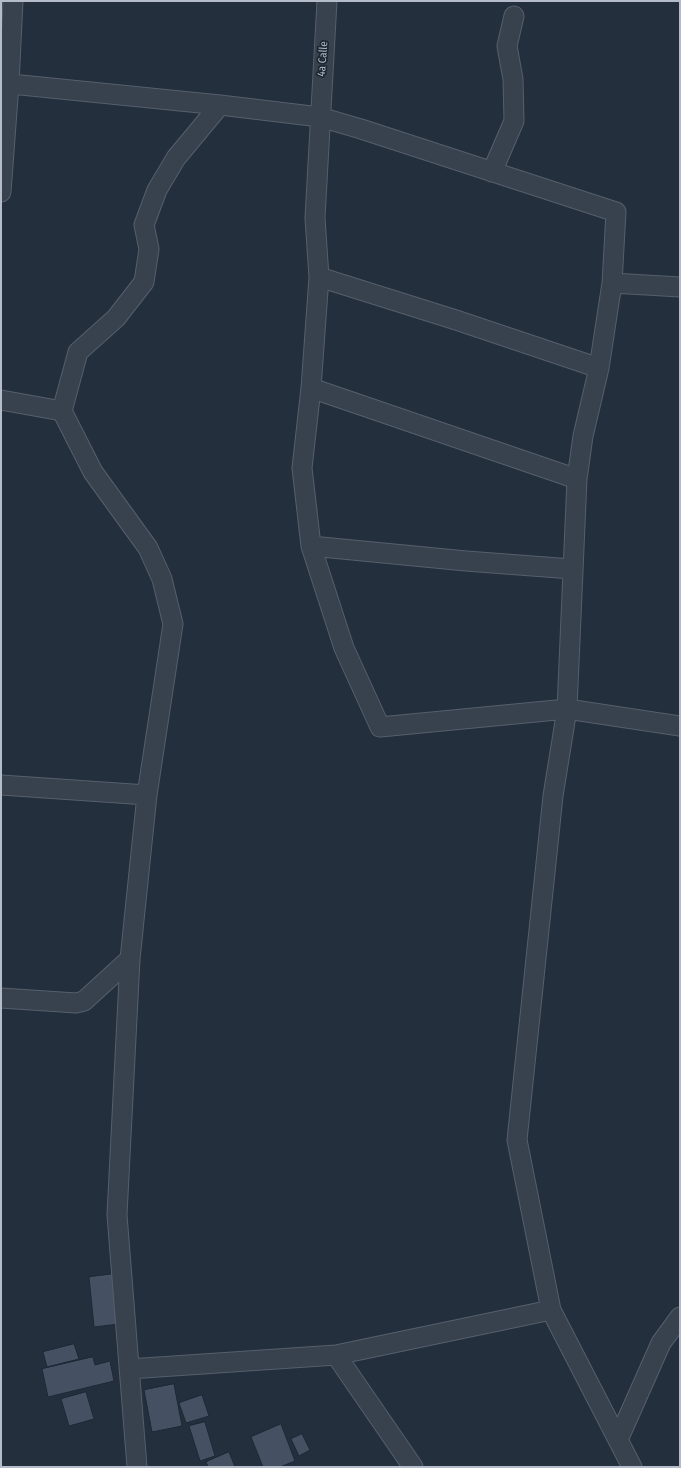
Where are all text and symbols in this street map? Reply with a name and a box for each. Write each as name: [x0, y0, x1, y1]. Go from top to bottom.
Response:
street label: 4a Calle: [315, 41, 331, 77]

